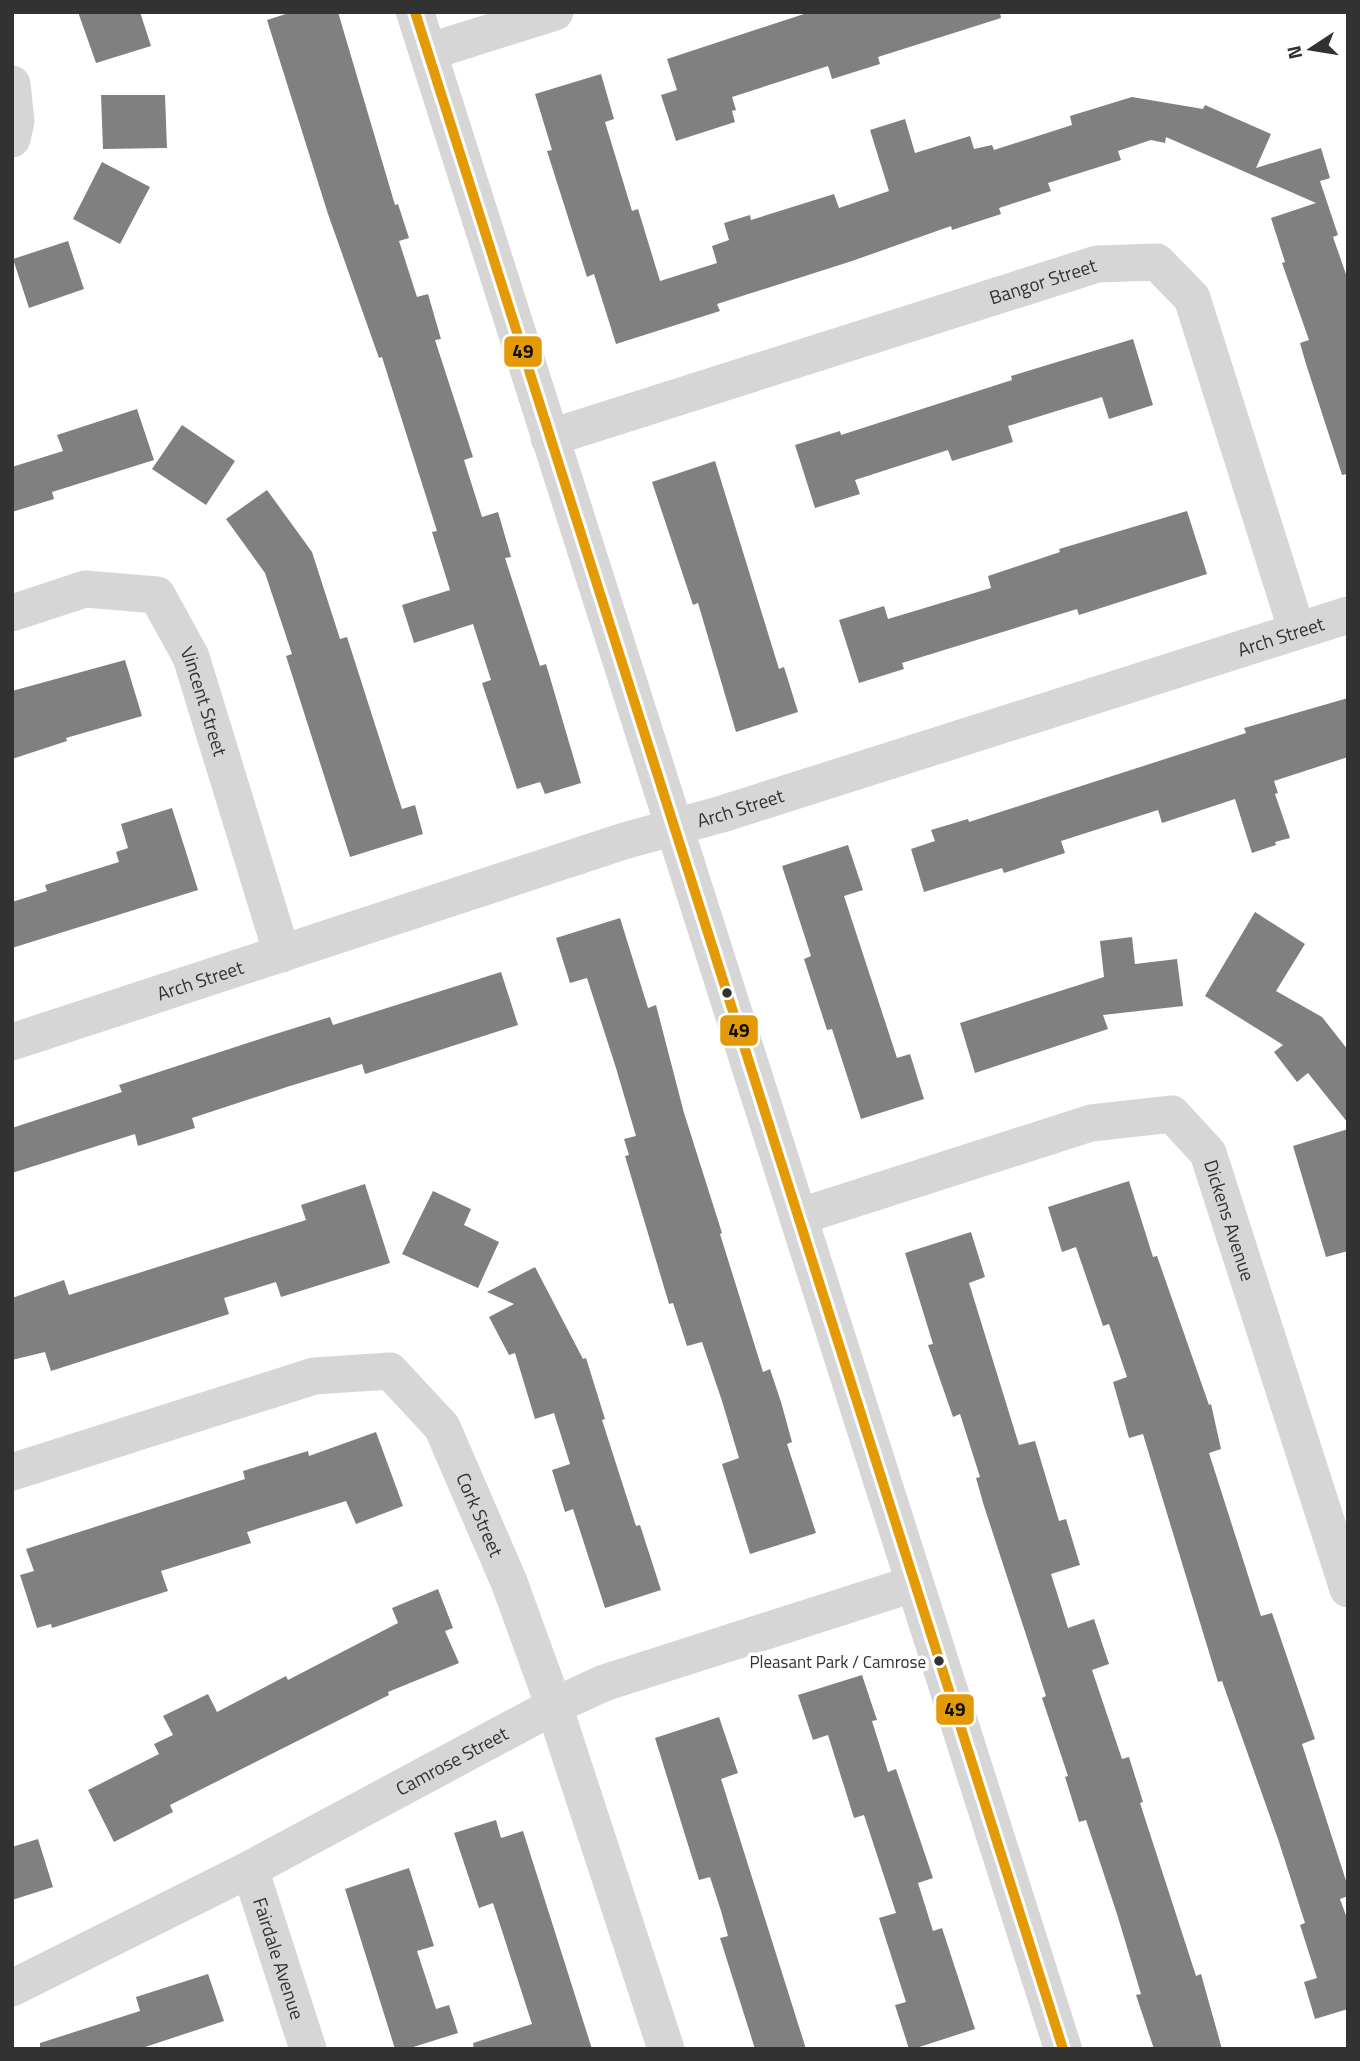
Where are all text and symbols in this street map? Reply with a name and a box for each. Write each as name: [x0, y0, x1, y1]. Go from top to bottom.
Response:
north arrow: [1276, 14, 1346, 84]
text: N: [1278, 43, 1309, 62]
street label: Bangor Street: [985, 250, 1100, 311]
line badge: 49: [503, 335, 543, 368]
text: 49: [512, 336, 534, 365]
street label: Arch Street: [1233, 608, 1328, 663]
street label: Vincent Street: [174, 641, 236, 760]
street label: Arch Street: [693, 780, 787, 834]
street label: Arch Street: [153, 952, 247, 1007]
unlabelled marker: [720, 986, 734, 1000]
line badge: 49: [719, 1014, 759, 1047]
text: 49: [728, 1015, 750, 1044]
street label: Dickens Avenue: [1197, 1156, 1263, 1285]
street label: Cork Street: [449, 1468, 511, 1561]
place label: Pleasant Park / Camrose: [750, 1649, 926, 1675]
marker: Pleasant Park / Camrose: [932, 1654, 946, 1668]
line badge: 49: [935, 1693, 975, 1726]
text: 49: [944, 1694, 966, 1723]
street label: Camrose Street: [390, 1718, 513, 1802]
street label: Fairdale Avenue: [246, 1894, 313, 2023]

